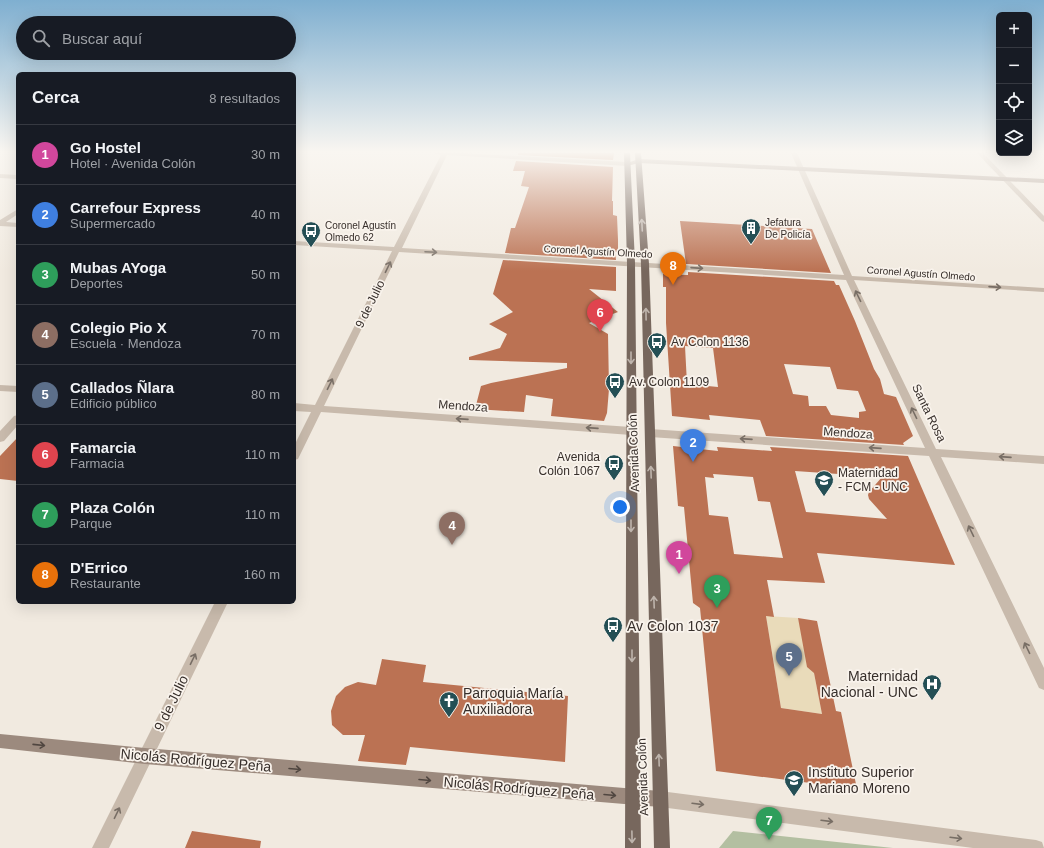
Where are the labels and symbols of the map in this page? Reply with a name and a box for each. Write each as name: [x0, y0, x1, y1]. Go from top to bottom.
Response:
building icon: Jefatura De Policía: [740, 217, 762, 245]
place label: Jefatura De Policía: [765, 217, 811, 240]
one-way arrow: [639, 219, 646, 232]
bus stop icon: Coronel Agustín Olmedo 62: [300, 220, 322, 248]
place label: Coronel Agustín Olmedo 62: [325, 220, 396, 243]
street label: Coronel Agustín Olmedo: [543, 243, 653, 260]
one-way arrow: [424, 248, 437, 255]
pin: 8: [660, 252, 686, 285]
one-way arrow: [385, 262, 392, 274]
one-way arrow: [690, 264, 703, 271]
street label: Coronel Agustín Olmedo: [866, 264, 976, 283]
street label: 9 de Julio: [352, 278, 388, 330]
one-way arrow: [988, 284, 1001, 291]
one-way arrow: [854, 291, 861, 303]
pin: 6: [587, 299, 613, 332]
one-way arrow: [642, 308, 649, 321]
bus stop icon: Av Colon 1136: [646, 331, 668, 359]
place label: Av Colon 1136: [671, 335, 749, 349]
one-way arrow: [627, 351, 635, 364]
bus stop icon: Av. Colon 1109: [604, 371, 626, 399]
place label: Av. Colon 1109: [629, 375, 709, 389]
one-way arrow: [327, 378, 334, 390]
street label: Santa Rosa: [909, 382, 949, 445]
street label: Mendoza: [438, 397, 488, 415]
one-way arrow: [910, 408, 917, 420]
street label: Avenida Colón: [626, 414, 642, 492]
one-way arrow: [456, 415, 469, 422]
street label: Mendoza: [823, 424, 873, 442]
one-way arrow: [586, 425, 599, 432]
pin: 2: [680, 429, 706, 462]
one-way arrow: [740, 436, 753, 443]
one-way arrow: [869, 445, 882, 452]
place label: Avenida Colón 1067: [539, 450, 600, 478]
bus stop icon: Avenida Colón 1067: [603, 453, 625, 481]
one-way arrow: [999, 454, 1012, 461]
one-way arrow: [647, 466, 655, 479]
place label: Maternidad - FCM - UNC: [838, 466, 908, 494]
school or university icon: Maternidad - FCM - UNC: [813, 469, 835, 497]
your location: [610, 497, 630, 517]
pin: 4: [439, 512, 465, 545]
one-way arrow: [627, 519, 635, 532]
one-way arrow: [967, 525, 974, 537]
pin: 1: [666, 541, 692, 574]
pin: 3: [704, 575, 730, 608]
one-way arrow: [651, 596, 658, 609]
bus stop icon: Av Colon 1037: [602, 615, 624, 643]
place label: Av Colon 1037: [627, 618, 719, 634]
one-way arrow: [1023, 642, 1030, 654]
pin: 5: [776, 643, 802, 676]
one-way arrow: [628, 649, 636, 662]
one-way arrow: [190, 653, 198, 665]
place label: Maternidad Nacional - UNC: [821, 668, 918, 700]
street label: 9 de Julio: [151, 672, 191, 733]
hospital icon: Maternidad Nacional - UNC: [921, 673, 943, 701]
place label: Parroquia María Auxiliadora: [463, 685, 564, 717]
church icon: Parroquia María Auxiliadora: [438, 690, 460, 718]
street label: Avenida Colón: [635, 738, 651, 816]
one-way arrow: [32, 741, 45, 749]
street label: Nicolás Rodríguez Peña: [120, 745, 272, 775]
one-way arrow: [655, 754, 663, 767]
place label: Instituto Superior Mariano Moreno: [808, 764, 914, 796]
one-way arrow: [288, 765, 301, 773]
school or university icon: Instituto Superior Mariano Moreno: [783, 769, 805, 797]
street label: Nicolás Rodríguez Peña: [443, 773, 595, 803]
one-way arrow: [418, 776, 431, 783]
one-way arrow: [603, 792, 616, 799]
one-way arrow: [692, 800, 705, 808]
one-way arrow: [114, 807, 121, 819]
pin: 7: [756, 807, 782, 840]
one-way arrow: [820, 817, 833, 825]
one-way arrow: [629, 830, 636, 843]
one-way arrow: [949, 834, 962, 842]

